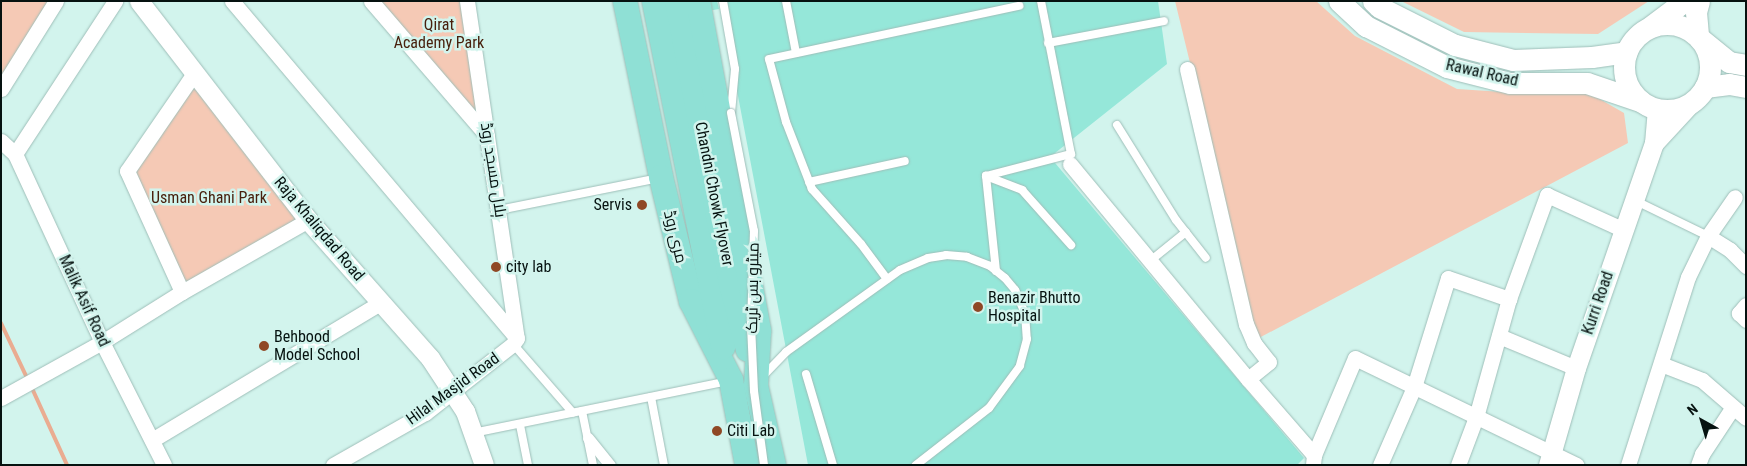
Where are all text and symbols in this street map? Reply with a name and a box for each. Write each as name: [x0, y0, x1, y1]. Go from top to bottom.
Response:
park label: Qirat Academy Park: [394, 15, 484, 53]
street label: Rawal Road: [1444, 55, 1520, 91]
street label: Chandni Chowk Flyover: [691, 120, 737, 268]
street label: ہلال مسجد روڈ: [476, 121, 510, 219]
street label: Raja Khaliqdad Road: [270, 173, 368, 285]
park label: Usman Ghani Park: [151, 188, 267, 208]
place label: Servis: [593, 195, 632, 215]
marker: Servis: [636, 199, 648, 211]
street label: مری روڈ: [659, 209, 691, 265]
street label: میٹرو بس ٹریک: [743, 242, 763, 334]
street label: Malik Asif Road: [54, 252, 114, 350]
place label: city lab: [506, 257, 551, 277]
marker: city lab: [490, 261, 502, 273]
street label: Kurri Road: [1578, 269, 1618, 337]
place label: Benazir Bhutto Hospital: [988, 288, 1080, 326]
marker: Benazir Bhutto Hospital: [972, 301, 984, 313]
place label: Behbood Model School: [274, 327, 360, 365]
marker: Behbood Model School: [258, 340, 270, 352]
street label: Hilal Masjid Road: [403, 349, 503, 429]
north arrow: [1677, 396, 1727, 446]
text: N: [1684, 400, 1701, 418]
place label: Citi Lab: [727, 421, 775, 441]
marker: Citi Lab: [711, 425, 723, 437]

